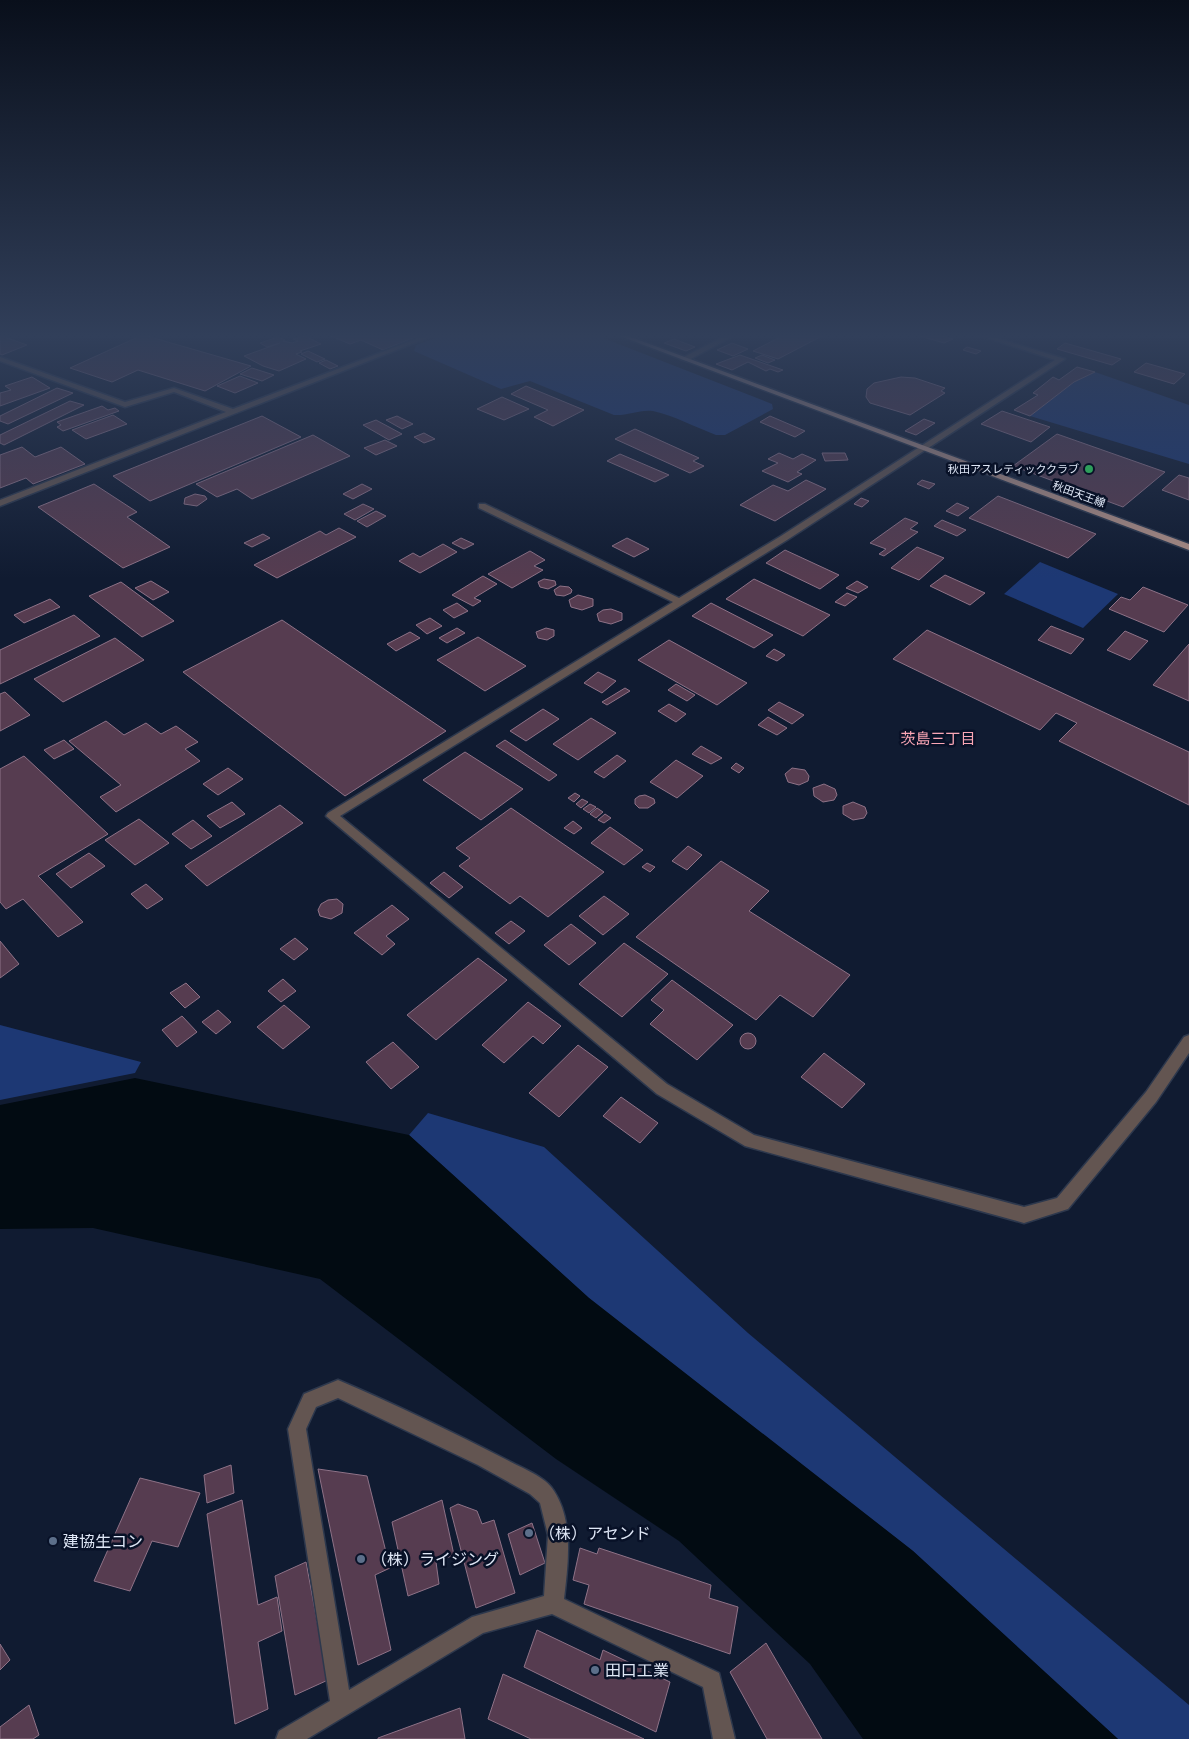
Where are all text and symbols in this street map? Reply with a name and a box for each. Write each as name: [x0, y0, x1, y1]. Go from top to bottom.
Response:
place label: 秋田アスレティッククラブ: [948, 462, 1079, 476]
marker: 秋田アスレティッククラブ: [1083, 463, 1095, 475]
street label: 秋田天王線: [1051, 478, 1107, 510]
district label: 茨島三丁目: [900, 729, 976, 748]
place label: （株）アセンド: [539, 1523, 651, 1543]
marker: （株）アセンド: [523, 1527, 535, 1539]
place label: 建協生コン: [63, 1531, 143, 1551]
marker: 建協生コン: [47, 1535, 59, 1547]
place label: （株）ライジング: [371, 1549, 499, 1569]
marker: （株）ライジング: [355, 1553, 367, 1565]
place label: 田口工業: [605, 1660, 669, 1680]
marker: 田口工業: [589, 1664, 601, 1676]

